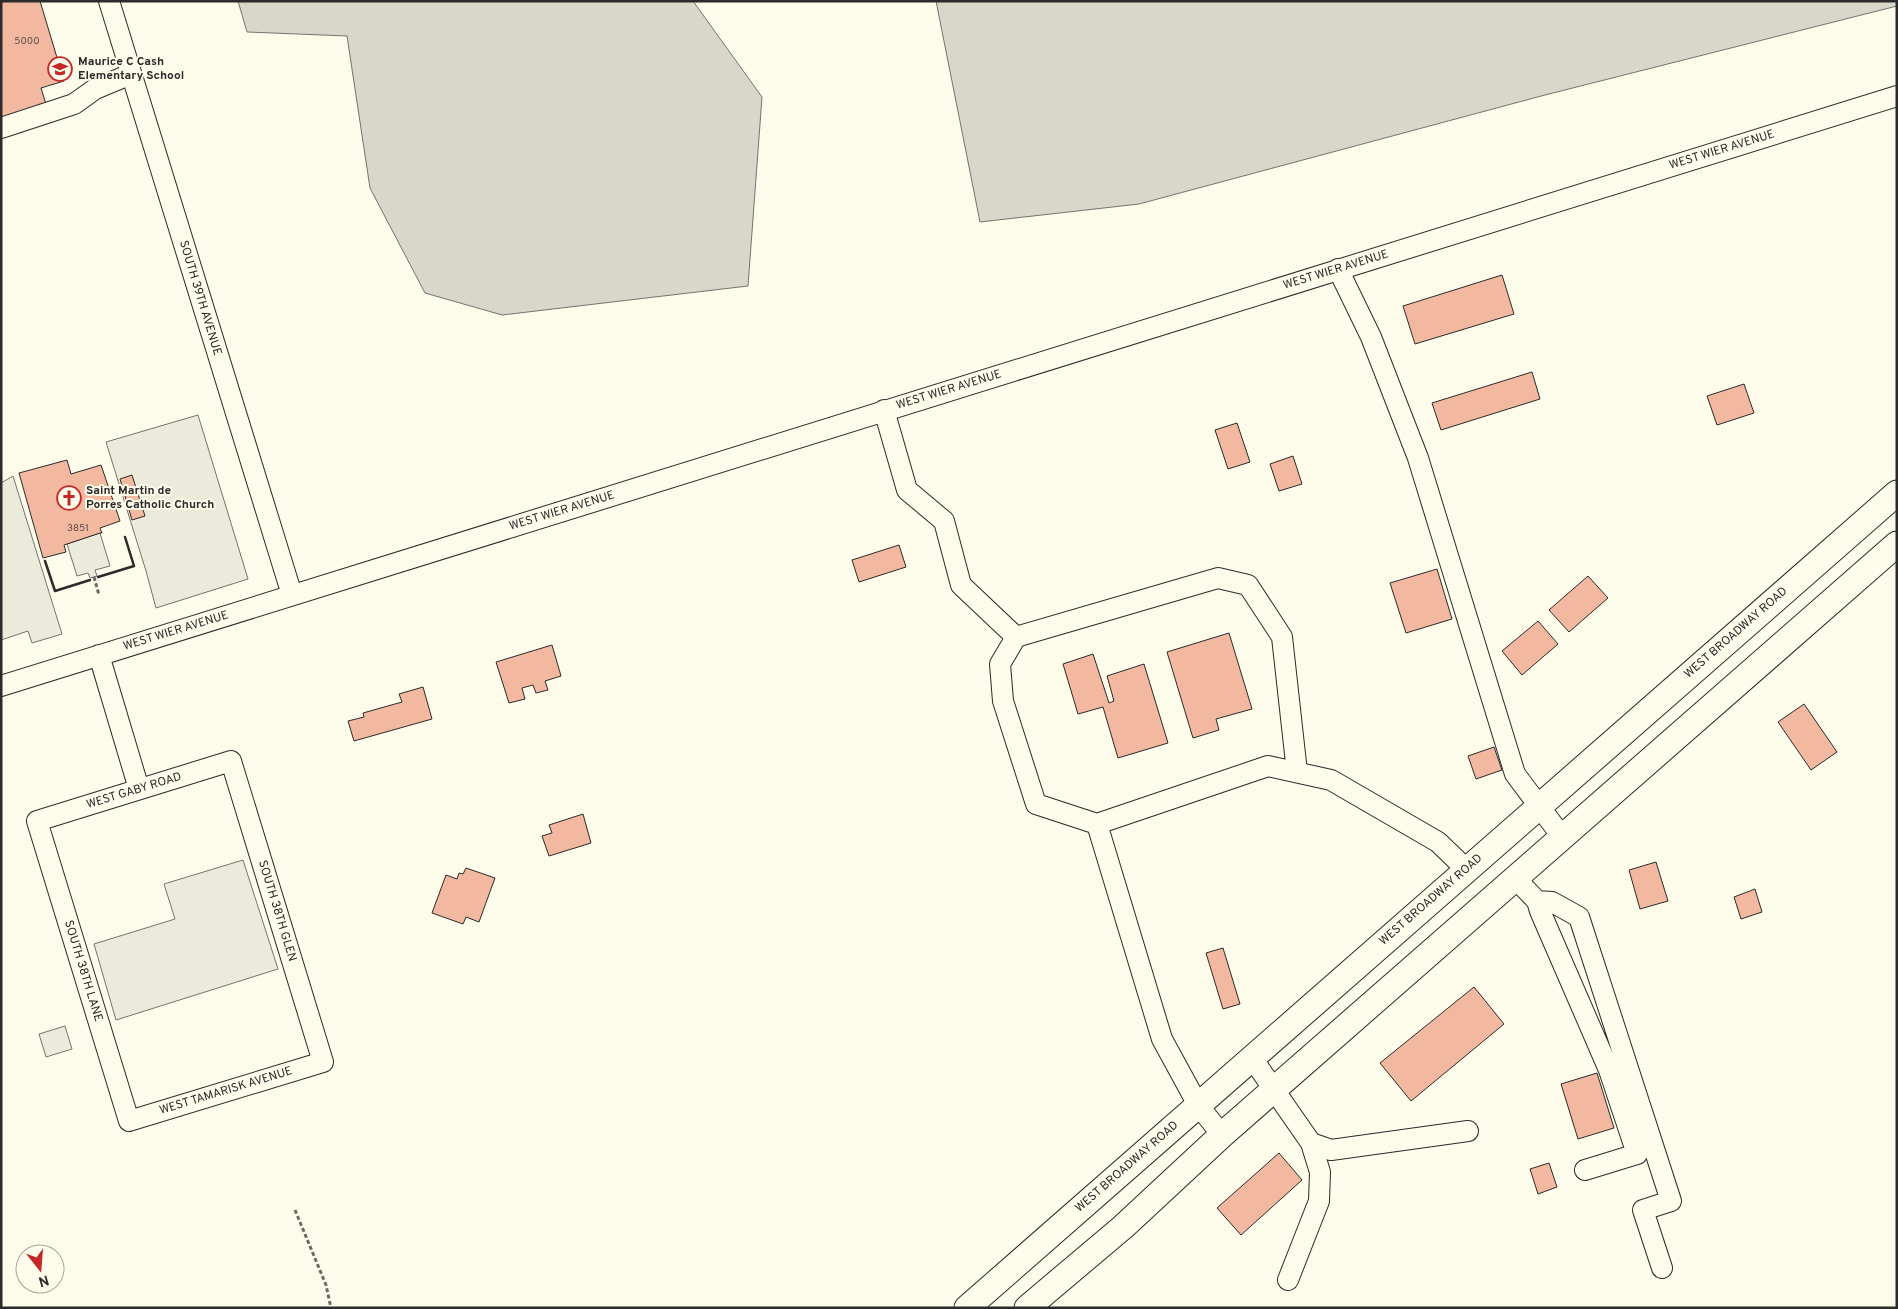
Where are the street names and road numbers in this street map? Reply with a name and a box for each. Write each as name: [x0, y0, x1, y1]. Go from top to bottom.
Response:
street label: WEST WIER AVENUE: [1667, 126, 1777, 174]
street label: SOUTH 39TH AVENUE: [175, 238, 225, 358]
street label: WEST WIER AVENUE: [1281, 246, 1391, 294]
street label: WEST WIER AVENUE: [894, 366, 1004, 414]
street label: WEST WIER AVENUE: [507, 487, 617, 535]
street label: WEST BROADWAY ROAD: [1681, 584, 1791, 682]
street label: WEST WIER AVENUE: [121, 607, 231, 655]
street label: WEST GABY ROAD: [84, 769, 184, 813]
street label: WEST BROADWAY ROAD: [1376, 851, 1486, 949]
street label: SOUTH 38TH GLEN: [254, 858, 300, 964]
street label: SOUTH 38TH LANE: [60, 918, 106, 1024]
street label: WEST TAMARISK AVENUE: [158, 1063, 294, 1119]
street label: WEST BROADWAY ROAD: [1072, 1118, 1182, 1216]

